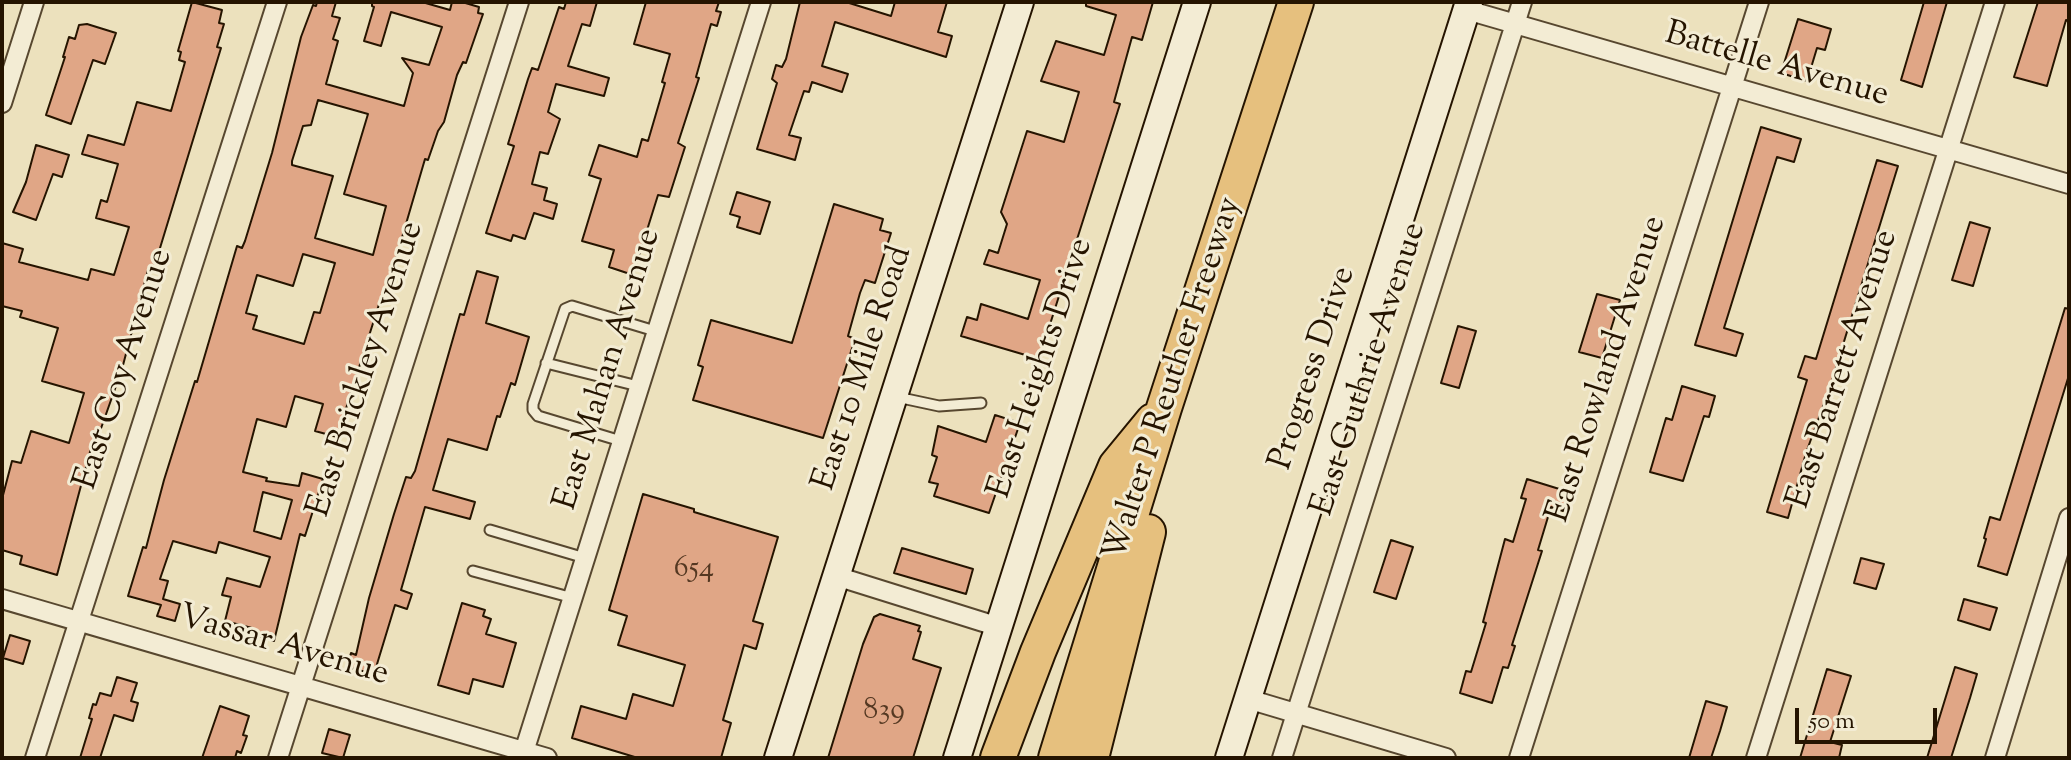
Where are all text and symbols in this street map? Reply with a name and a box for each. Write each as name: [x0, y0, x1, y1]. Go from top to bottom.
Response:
street label: Battelle Avenue: [1659, 16, 1893, 118]
street label: Walter P Reuther Freeway: [1097, 193, 1253, 567]
street label: East Rowland Avenue: [1540, 212, 1678, 528]
street label: East Brickley Avenue: [301, 217, 435, 523]
street label: East Guthrie Avenue: [1304, 218, 1438, 522]
street label: East Mahan Avenue: [548, 224, 672, 516]
street label: East Barrett Avenue: [1781, 226, 1909, 514]
street label: East Heights Drive: [982, 234, 1104, 504]
street label: East 10 Mile Road: [806, 242, 924, 496]
street label: East Coy Avenue: [68, 245, 184, 495]
street label: Progress Drive: [1263, 262, 1367, 476]
house number: 654: [674, 553, 714, 589]
street label: Vassar Avenue: [173, 599, 393, 697]
scale bar: [1799, 692, 1941, 742]
house number: 839: [863, 695, 905, 731]
text: 50 m: [1809, 705, 1855, 739]

